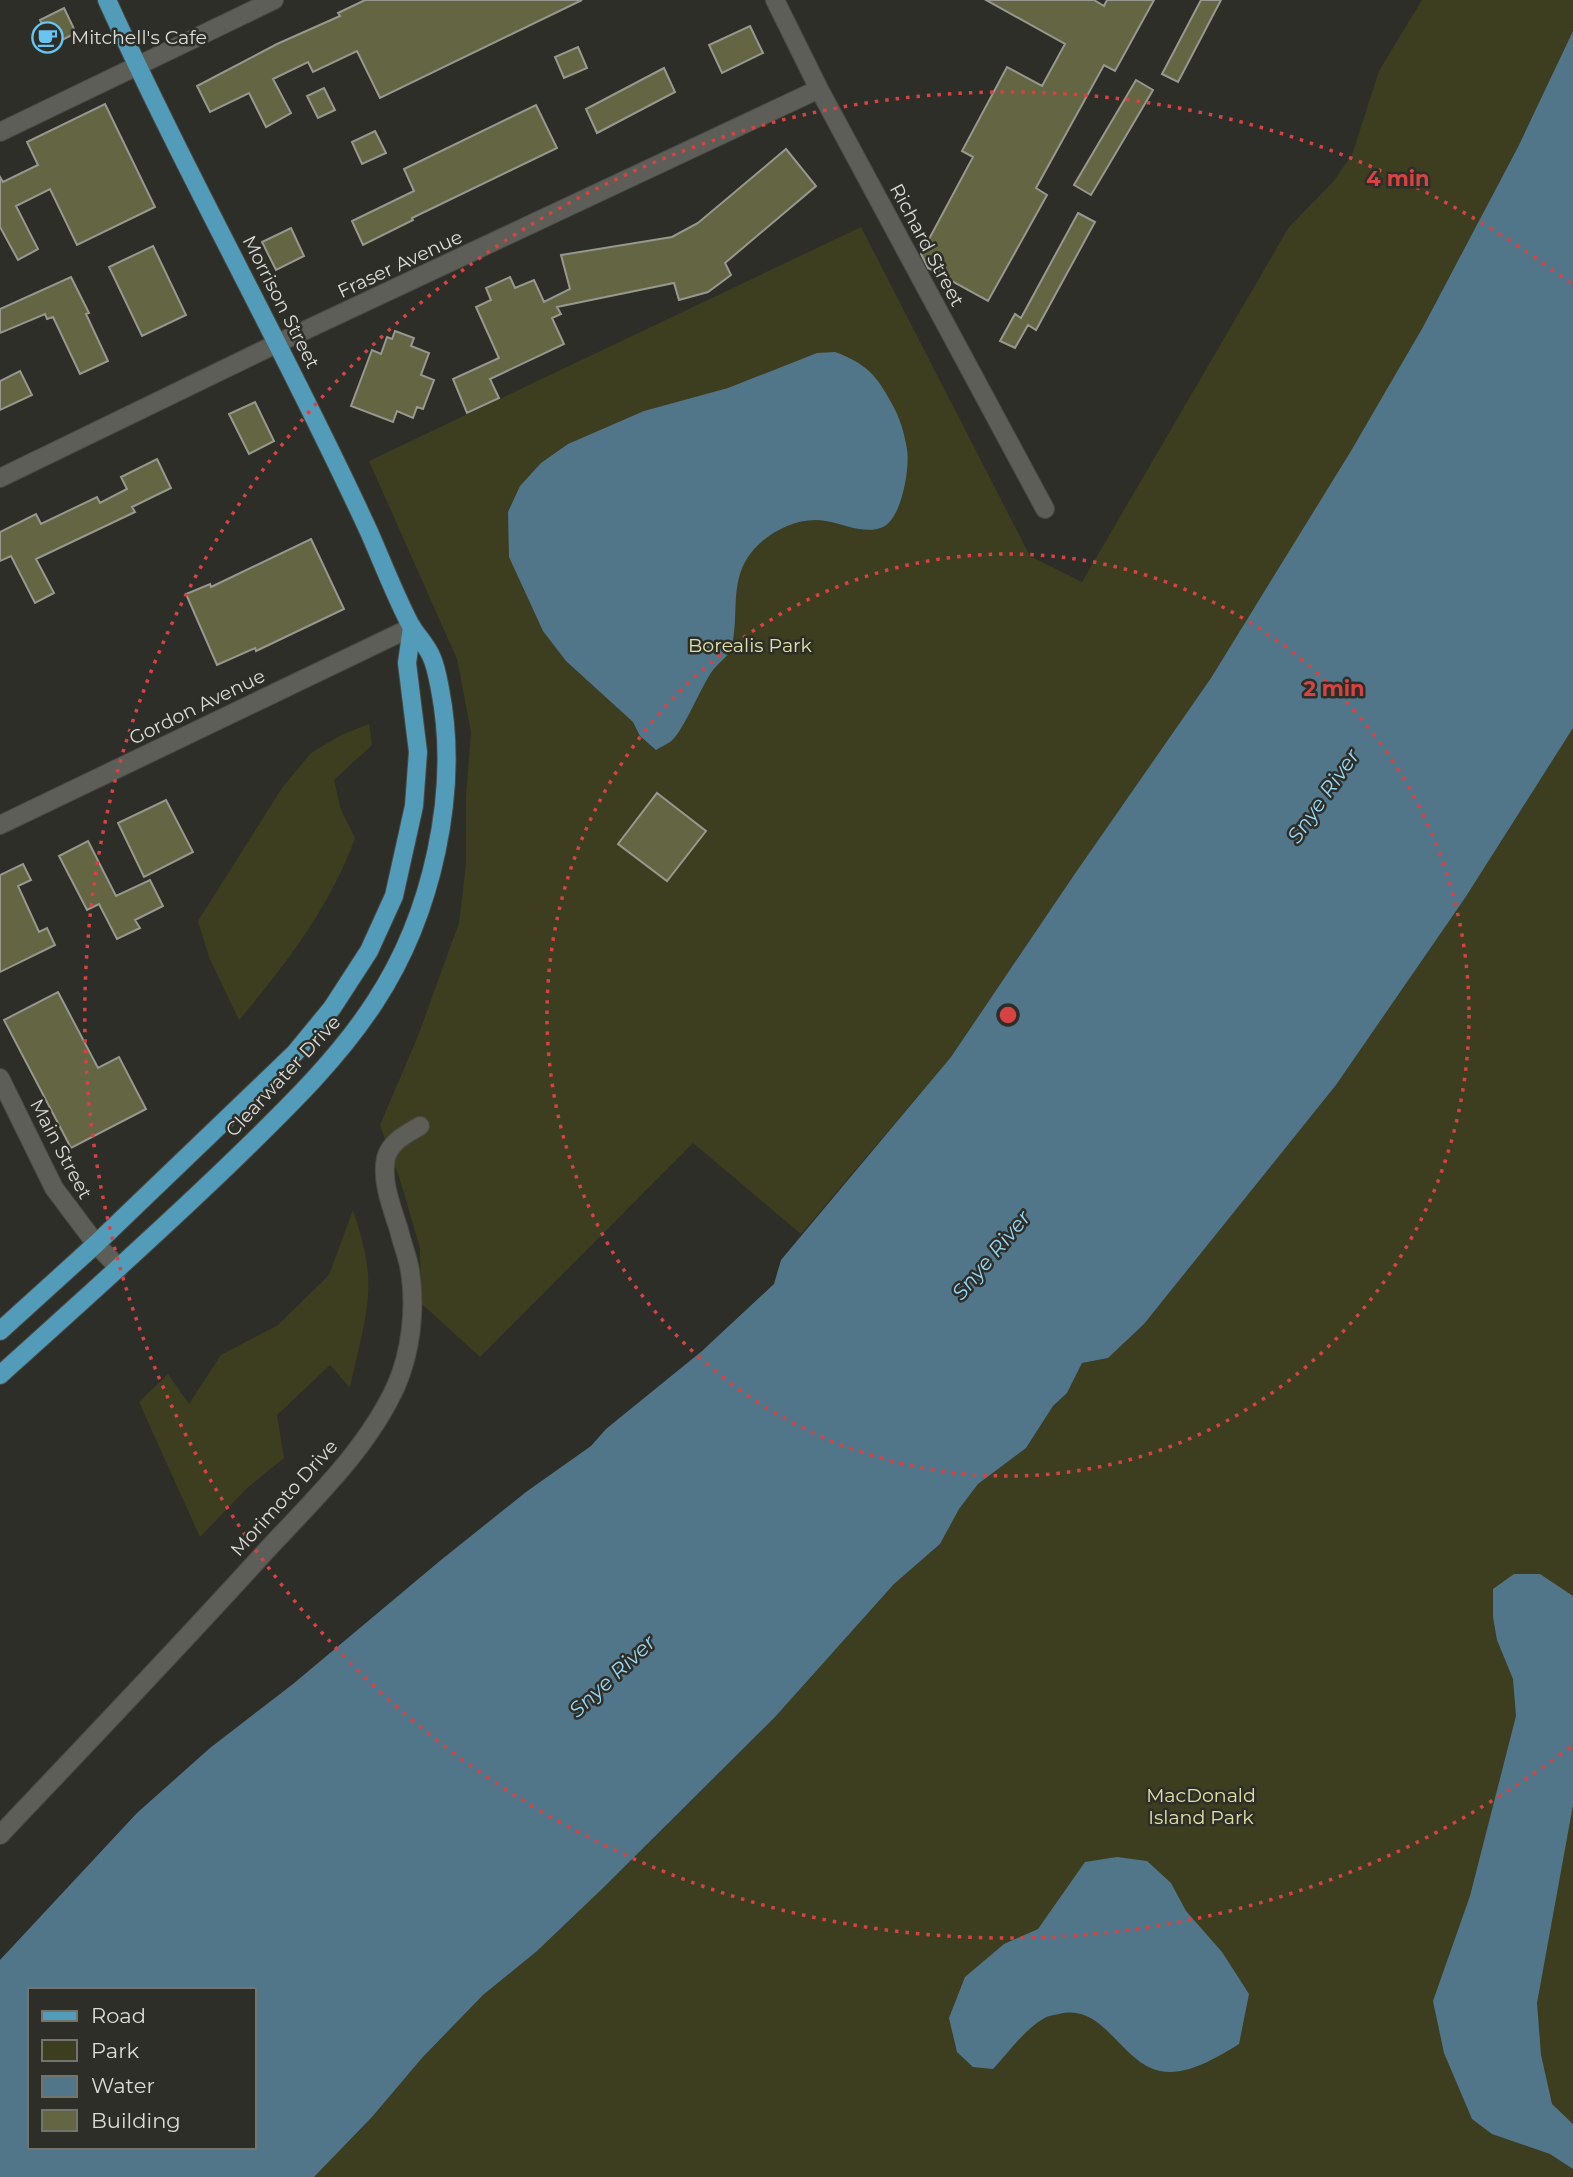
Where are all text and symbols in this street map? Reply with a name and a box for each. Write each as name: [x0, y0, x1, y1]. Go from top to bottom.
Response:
cafe icon: Mitchell's Cafe: [31, 20, 65, 54]
place label: Mitchell's Cafe: [71, 26, 207, 49]
text: 4 min: [1366, 166, 1430, 191]
street label: Richard Street: [885, 179, 969, 311]
street label: Fraser Avenue: [334, 225, 466, 303]
street label: Morrison Street: [237, 231, 325, 373]
park label: Borealis Park: [688, 634, 813, 657]
street label: Gordon Avenue: [125, 664, 269, 750]
text: 2 min: [1303, 676, 1365, 701]
water label: Snye River: [1282, 744, 1365, 848]
centre of rings: [996, 1003, 1020, 1027]
street label: Clearwater Drive: [221, 1011, 345, 1141]
street label: Main Street: [25, 1095, 97, 1203]
water label: Snye River: [946, 1205, 1036, 1305]
street label: Morimoto Drive: [226, 1435, 342, 1561]
water label: Snye River: [564, 1629, 661, 1722]
park label: MacDonald Island Park: [1146, 1784, 1256, 1829]
legend: [28, 1988, 256, 2149]
text: Road: [91, 2003, 146, 2028]
text: Park: [91, 2038, 139, 2063]
text: Water: [91, 2073, 155, 2098]
text: Building: [91, 2108, 181, 2133]

